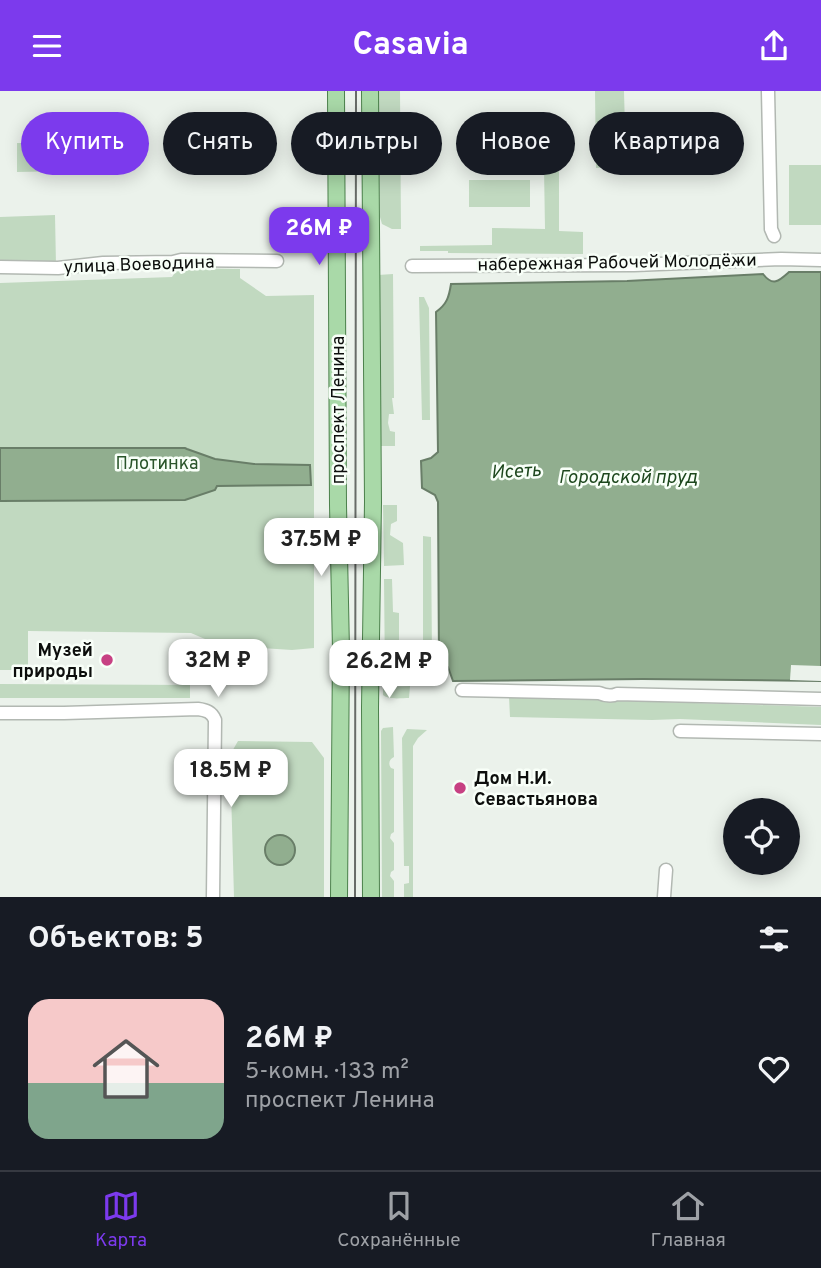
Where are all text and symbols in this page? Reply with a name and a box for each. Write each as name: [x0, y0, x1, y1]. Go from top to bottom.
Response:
text: Casavia: [352, 26, 469, 66]
icon: menu: [28, 27, 66, 65]
icon: share: [755, 27, 793, 65]
chip: Купить: [21, 112, 149, 175]
chip: Снять: [163, 112, 277, 175]
chip: Фильтры: [291, 112, 442, 175]
chip: Новое: [456, 112, 575, 175]
chip: Квартира: [589, 112, 744, 175]
pin: 26M ₽: [270, 207, 368, 267]
text: 26M ₽: [285, 215, 353, 244]
street label: набережная Рабочей Молодёжи: [477, 250, 757, 277]
street label: улица Воеводина: [63, 251, 215, 280]
street label: проспект Ленина: [328, 336, 351, 484]
park label: Плотинка: [115, 453, 199, 476]
water label: Исеть: [490, 459, 542, 485]
water label: Городской пруд: [558, 466, 698, 490]
pin: 37.5M ₽: [256, 519, 386, 578]
text: 37.5M ₽: [280, 526, 362, 555]
pin: 32M ₽: [169, 639, 267, 699]
place label: Музей природы: [12, 640, 93, 684]
pin: 26.2M ₽: [324, 641, 454, 700]
text: 32M ₽: [185, 647, 251, 676]
text: 26.2M ₽: [345, 648, 433, 677]
marker: Музей природы: [99, 652, 115, 668]
pin: 18.5M ₽: [166, 749, 296, 809]
text: 18.5M ₽: [190, 757, 272, 786]
place label: Дом Н.И. Севастьянова: [474, 768, 598, 812]
marker: Дом Н.И. Севастьянова: [452, 780, 468, 796]
map controls: [723, 798, 800, 875]
button: locate: [723, 798, 800, 875]
icon: filters: [755, 920, 793, 958]
text: Объектов: 5: [28, 921, 203, 958]
text: 26M ₽: [245, 1021, 333, 1058]
icon: home: [84, 1027, 168, 1111]
icon: heart: [755, 1050, 793, 1088]
text: 5-комн. · 133 m²: [245, 1058, 409, 1087]
text: проспект Ленина: [245, 1087, 435, 1116]
tab: Карта: [95, 1187, 147, 1253]
tab: Сохранённые: [337, 1187, 460, 1253]
tab: Главная: [651, 1187, 726, 1253]

